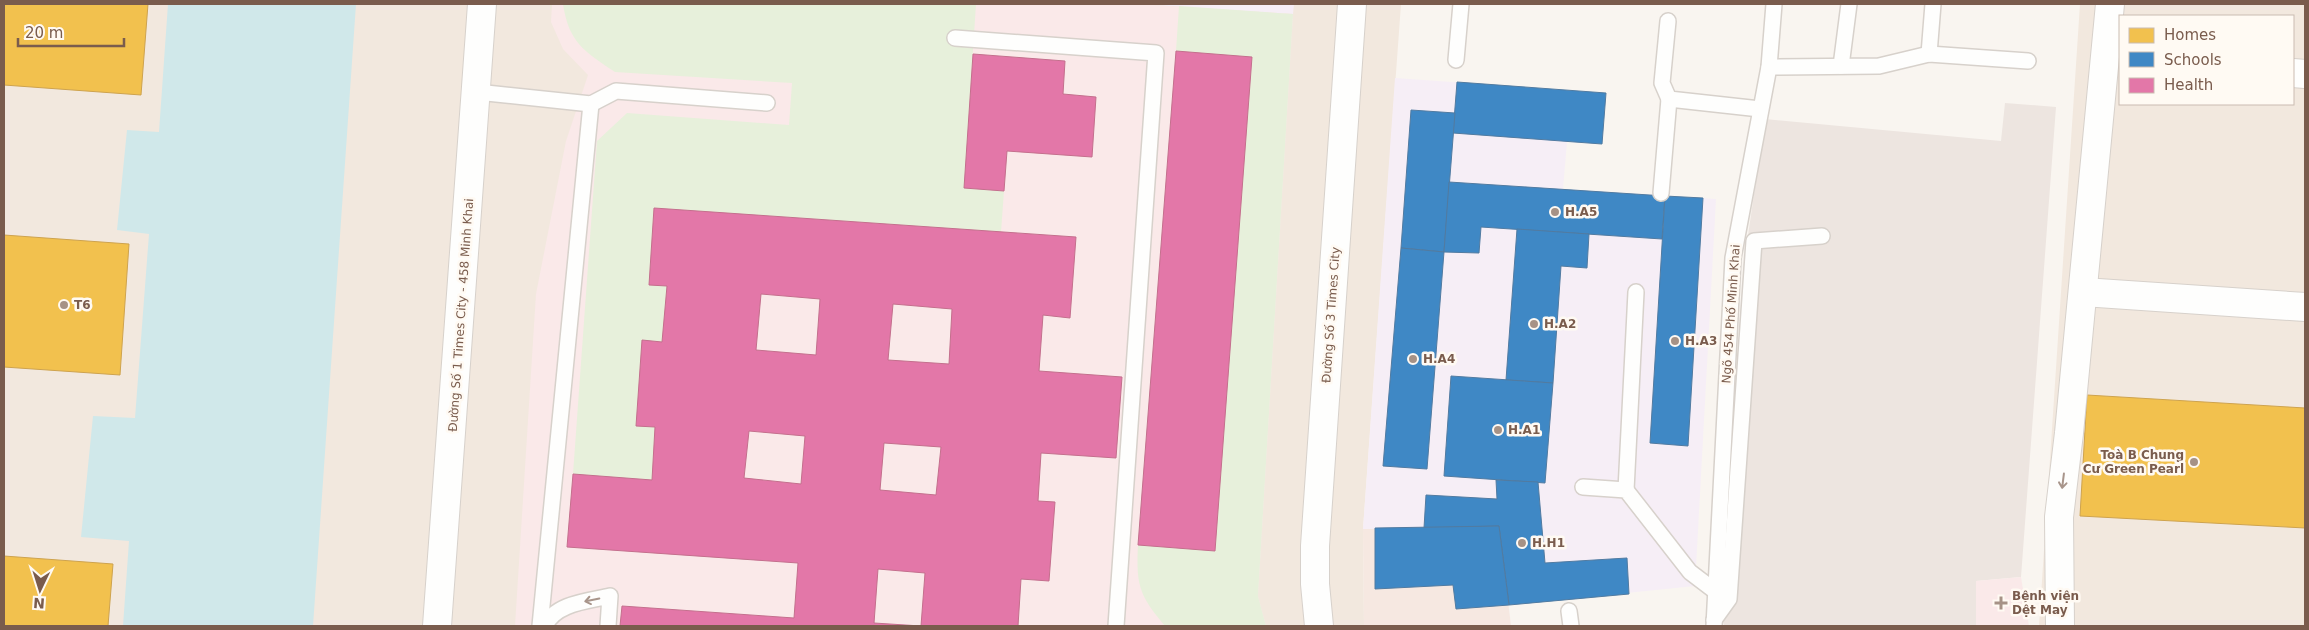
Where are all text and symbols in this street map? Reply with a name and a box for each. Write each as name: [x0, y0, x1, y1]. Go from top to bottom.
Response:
scale bar: [18, 15, 124, 47]
legend: [2119, 15, 2294, 105]
text: 20 m: [25, 24, 63, 42]
text: Homes: [2164, 26, 2216, 44]
text: Schools: [2164, 51, 2222, 69]
text: Health: [2164, 76, 2213, 94]
street label: Đường Số 1 Times City - 458 Minh Khai: [446, 198, 476, 432]
place label: H.A5: [1565, 205, 1597, 219]
marker: H.A5: [1549, 206, 1561, 218]
street label: Ngõ 454 Phố Minh Khai: [1719, 244, 1743, 384]
street label: Đường Số 3 Times City: [1319, 246, 1343, 384]
place label: T6: [74, 298, 91, 312]
marker: T6: [58, 299, 70, 311]
place label: H.A2: [1544, 317, 1576, 331]
marker: H.A2: [1528, 318, 1540, 330]
place label: H.A3: [1685, 334, 1717, 348]
marker: H.A3: [1669, 335, 1681, 347]
place label: H.A4: [1423, 352, 1455, 366]
marker: H.A4: [1407, 353, 1419, 365]
place label: H.A1: [1508, 423, 1540, 437]
marker: H.A1: [1492, 424, 1504, 436]
place label: Toà B Chung Cư Green Pearl: [2083, 448, 2184, 476]
marker: Toà B Chung Cư Green Pearl: [2188, 456, 2200, 468]
one-way arrow: [2058, 473, 2068, 489]
place label: H.H1: [1532, 536, 1565, 550]
marker: H.H1: [1516, 537, 1528, 549]
north arrow: [15, 565, 65, 615]
place label: Bệnh viện Dệt May: [2012, 589, 2079, 617]
text: N: [33, 595, 45, 611]
one-way arrow: [584, 596, 600, 605]
marker: Bệnh viện Dệt May: [1994, 596, 2008, 610]

